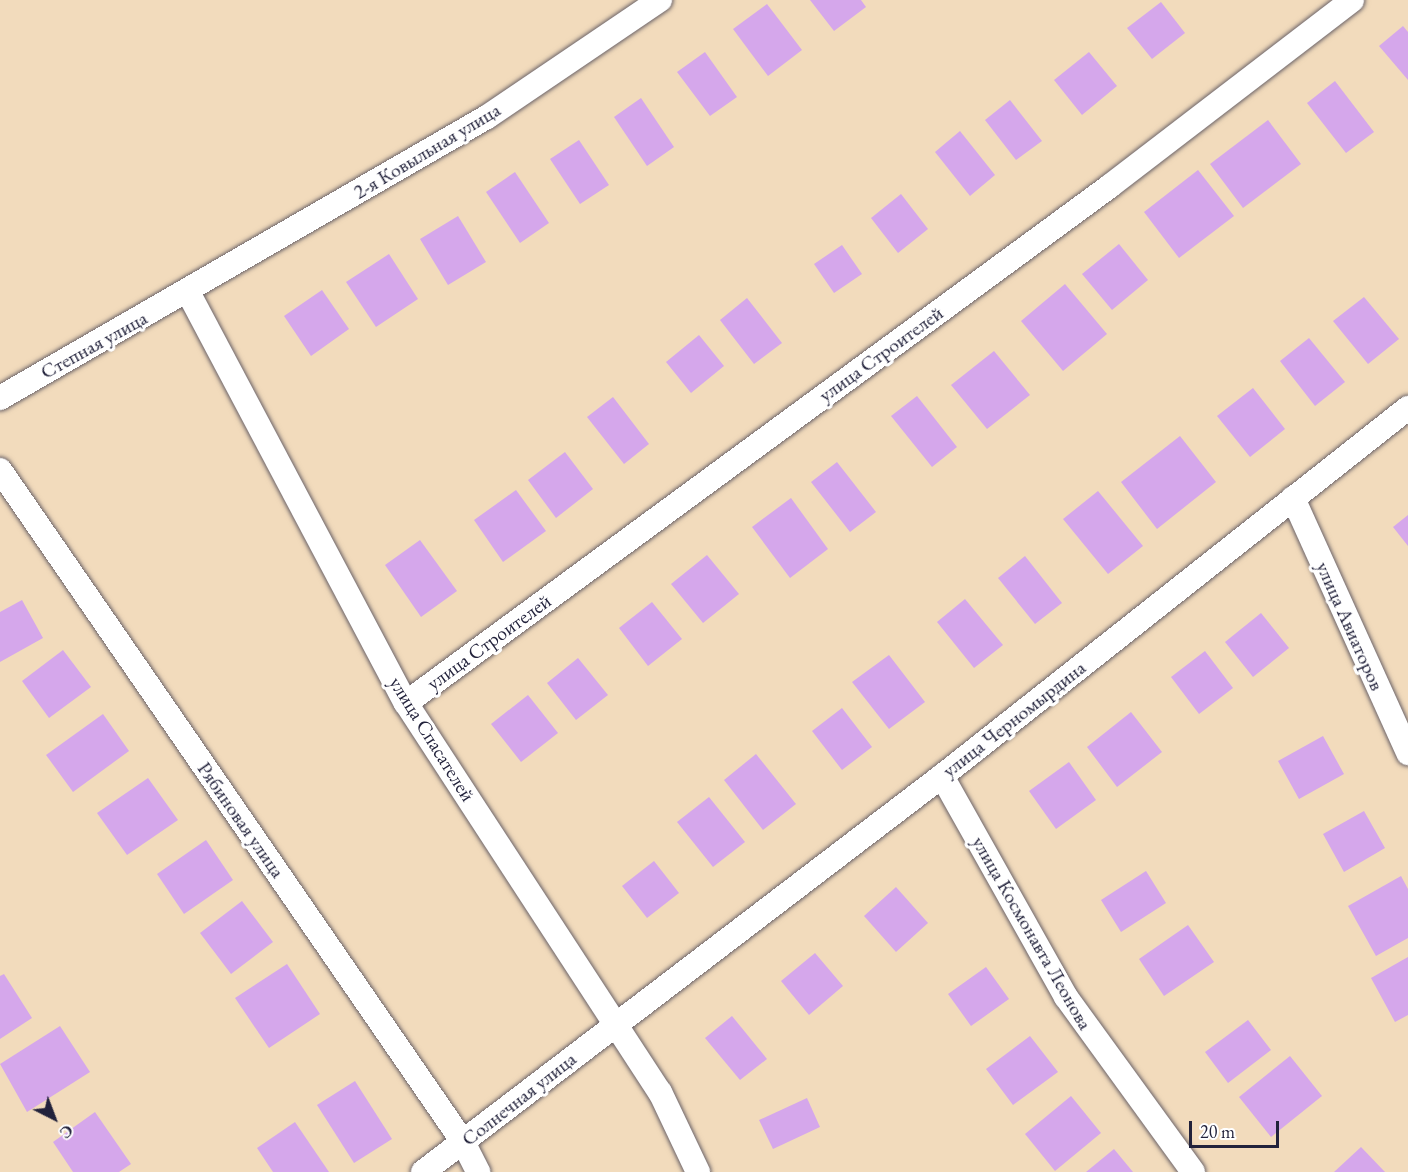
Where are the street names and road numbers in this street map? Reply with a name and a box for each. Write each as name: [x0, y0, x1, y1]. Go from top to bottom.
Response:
street label: 2-я Ковыльная улица: [349, 98, 505, 204]
street label: улица Строителей: [814, 301, 948, 407]
street label: Степная улица: [36, 306, 152, 384]
street label: улица Авиаторов: [1311, 558, 1389, 694]
street label: улица Строителей: [422, 589, 556, 695]
street label: улица Черномырдина: [938, 656, 1090, 782]
street label: улица Спасателей: [384, 672, 480, 806]
street label: Рябиновая улица: [192, 757, 290, 883]
street label: улица Космонавта Леонова: [967, 832, 1097, 1034]
street label: Солнечная улица: [457, 1047, 581, 1151]

